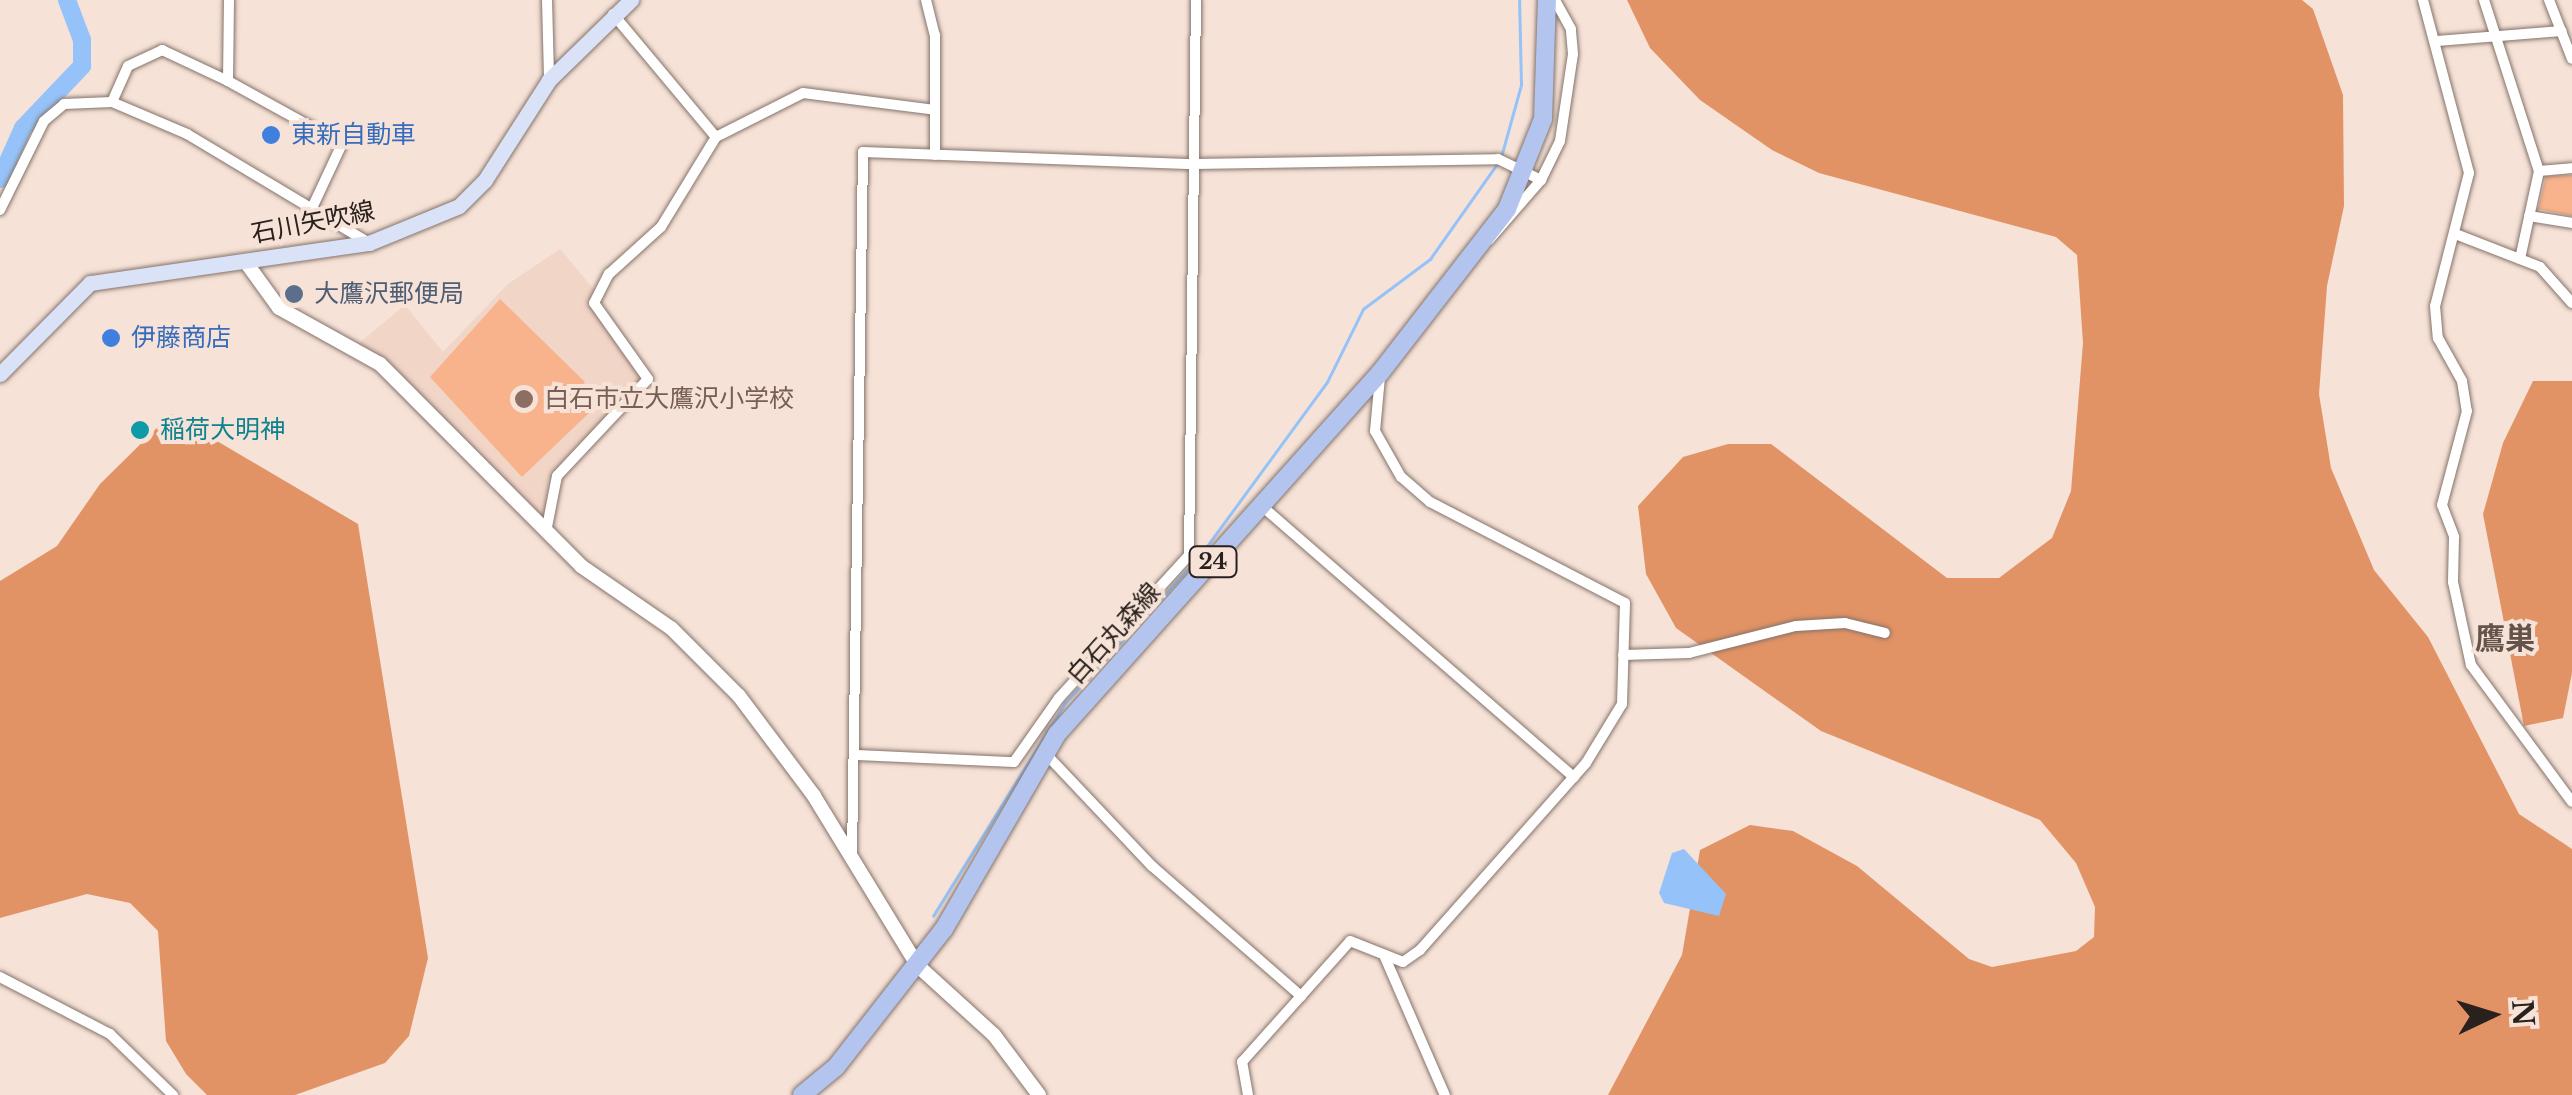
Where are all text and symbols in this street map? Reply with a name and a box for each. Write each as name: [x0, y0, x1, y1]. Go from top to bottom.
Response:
place label: 東新自動車: [291, 120, 416, 150]
marker: 東新自動車: [260, 124, 282, 146]
street label: 石川矢吹線: [249, 196, 377, 250]
place label: 大鷹沢郵便局: [314, 279, 464, 309]
marker: 大鷹沢郵便局: [283, 283, 305, 305]
place label: 伊藤商店: [131, 323, 231, 353]
marker: 伊藤商店: [100, 327, 122, 349]
place label: 白石市立大鷹沢小学校: [544, 384, 794, 414]
marker: 白石市立大鷹沢小学校: [513, 388, 535, 410]
place label: 稲荷大明神: [160, 415, 285, 445]
marker: 稲荷大明神: [129, 419, 151, 441]
road number: 24: [1188, 545, 1238, 579]
street label: 白石丸森線: [1061, 578, 1167, 690]
district label: 鷹巣: [2475, 621, 2535, 657]
north arrow: [2442, 965, 2542, 1065]
text: N: [2504, 999, 2541, 1027]

